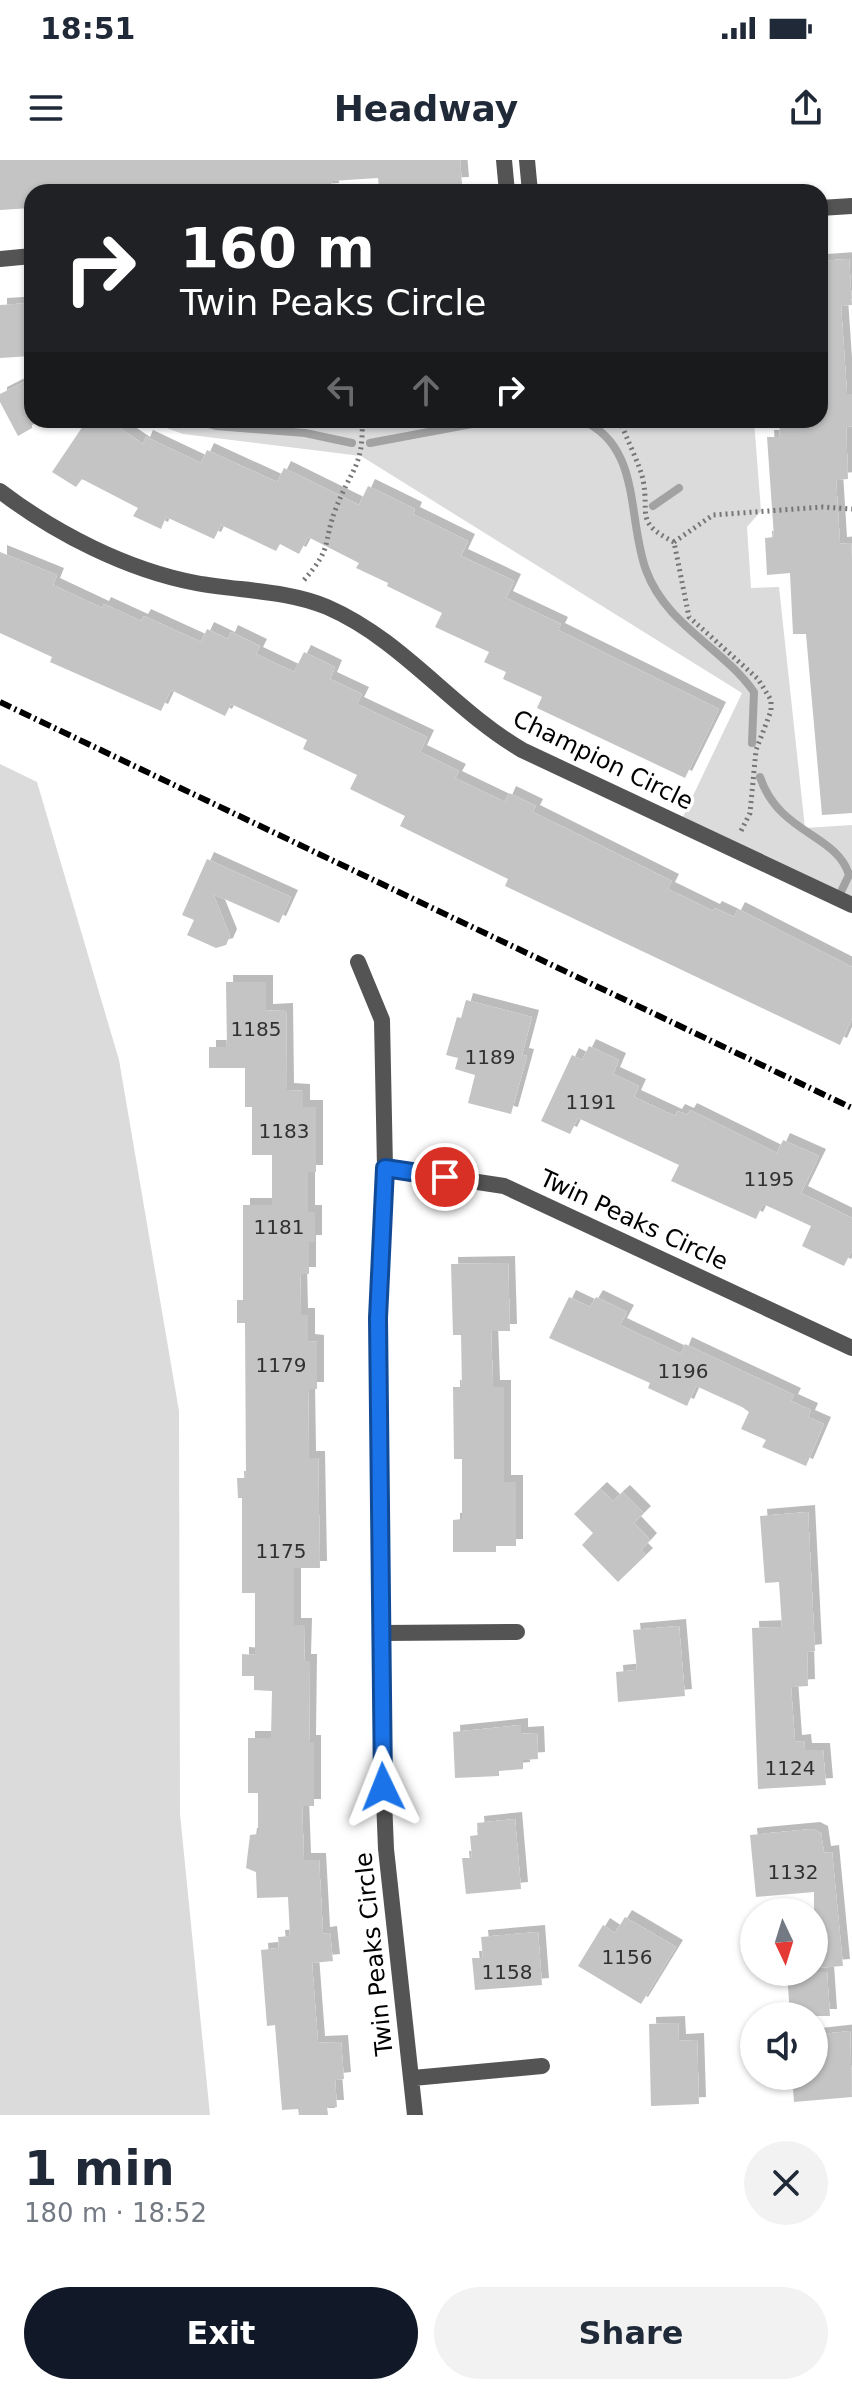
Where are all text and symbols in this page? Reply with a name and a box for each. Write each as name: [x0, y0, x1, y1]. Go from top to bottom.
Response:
text: 18:51: [40, 11, 136, 46]
icon: menu: [24, 86, 68, 130]
icon: share: [784, 86, 828, 130]
text: Headway: [334, 88, 518, 129]
text: 160 m: [180, 215, 375, 280]
icon: right: [48, 216, 152, 320]
text: Twin Peaks Circle: [180, 282, 487, 323]
icon: left: [320, 368, 364, 412]
icon: ahead: [404, 368, 448, 412]
icon: right: [488, 368, 532, 412]
street label: Champion Circle: [508, 704, 698, 816]
house number: 1185: [231, 1017, 281, 1041]
house number: 1189: [465, 1045, 515, 1069]
house number: 1191: [566, 1090, 616, 1114]
house number: 1183: [259, 1119, 309, 1143]
pin: [411, 1143, 479, 1211]
icon: arrive: [423, 1155, 467, 1199]
street label: Twin Peaks Circle: [535, 1164, 733, 1276]
house number: 1195: [744, 1167, 794, 1191]
house number: 1181: [254, 1215, 304, 1239]
house number: 1179: [256, 1353, 306, 1377]
house number: 1196: [658, 1359, 708, 1383]
house number: 1175: [256, 1539, 306, 1563]
position arrow: [341, 1745, 425, 1829]
house number: 1124: [765, 1756, 815, 1780]
street label: Twin Peaks Circle: [349, 1851, 399, 2058]
house number: 1132: [768, 1860, 818, 1884]
north arrow: [740, 1898, 828, 1986]
map controls: [740, 1898, 828, 2090]
house number: 1156: [602, 1945, 652, 1969]
house number: 1158: [482, 1960, 532, 1984]
button: sound: [740, 2002, 828, 2090]
text: 1 min: [24, 2140, 175, 2196]
button: close: [744, 2141, 828, 2225]
text: 180 m · 18:52: [24, 2198, 207, 2228]
button: Exit: [24, 2287, 418, 2379]
button: Share: [434, 2287, 828, 2379]

